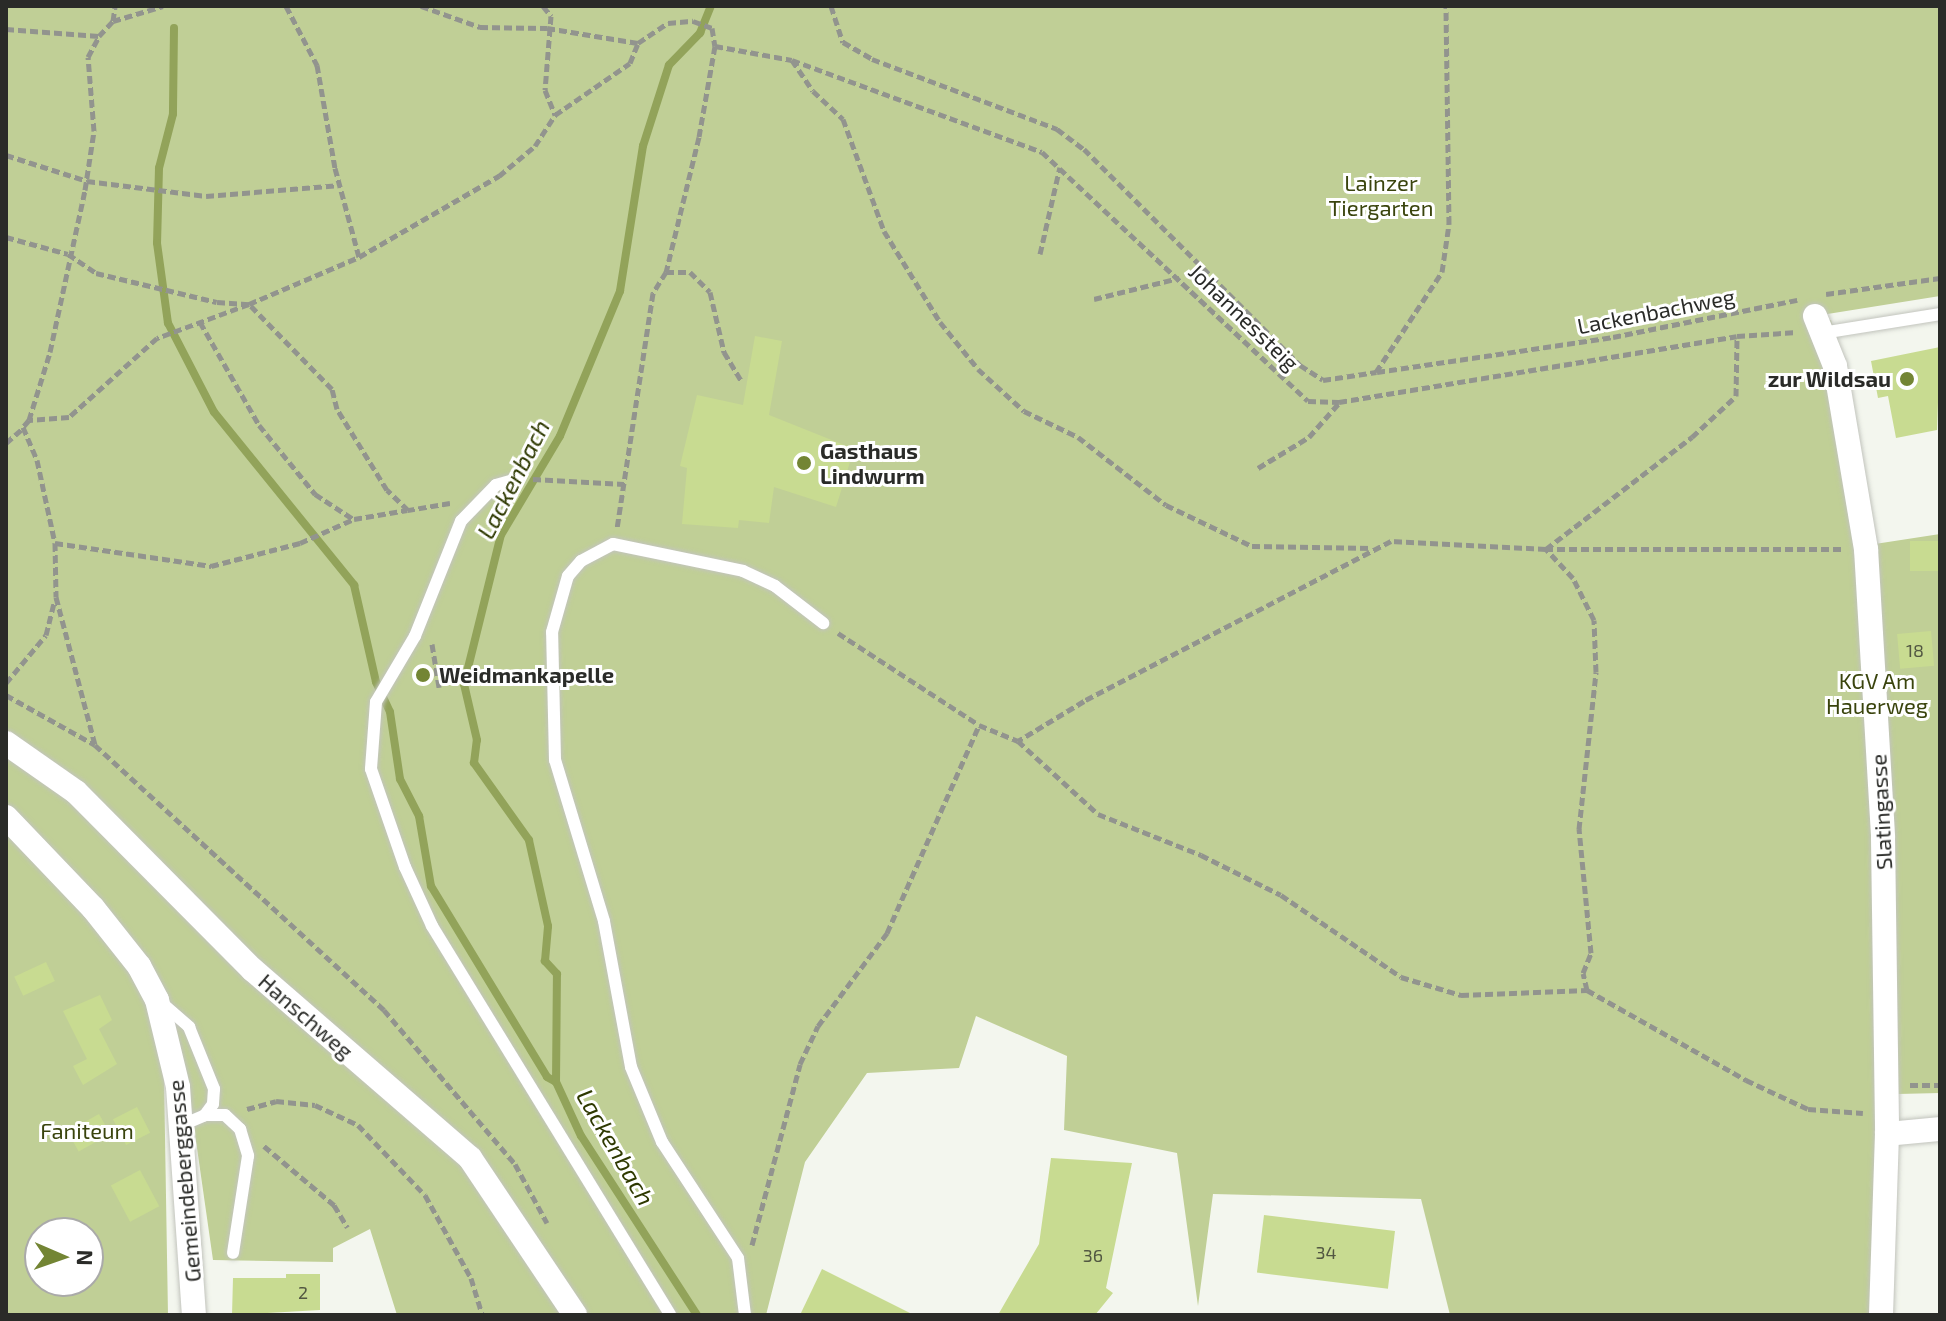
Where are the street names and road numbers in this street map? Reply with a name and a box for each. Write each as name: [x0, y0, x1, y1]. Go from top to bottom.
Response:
street label: Johannessteig: [1184, 258, 1304, 376]
street label: Lackenbachweg: [1575, 283, 1737, 339]
street label: Slatingasse: [1865, 753, 1897, 871]
street label: Hanschweg: [253, 968, 359, 1064]
street label: Gemeindeberggasse: [162, 1079, 206, 1283]

